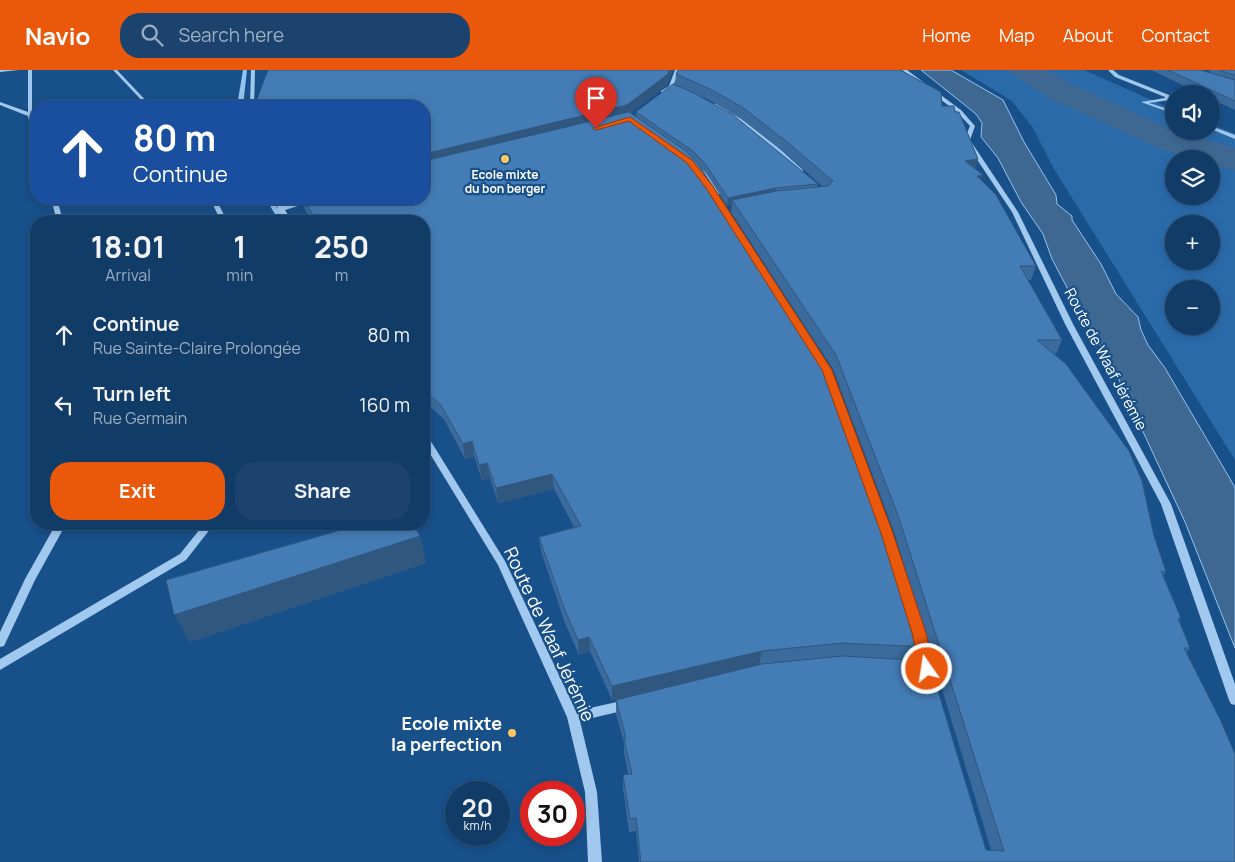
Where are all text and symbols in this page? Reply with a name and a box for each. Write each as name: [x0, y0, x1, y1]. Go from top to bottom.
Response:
search box: [120, 13, 470, 58]
text: Navio: [25, 19, 90, 52]
icon: search: [138, 21, 166, 49]
text: Search here: [178, 22, 284, 48]
text: Home: [922, 23, 971, 47]
text: Map: [999, 23, 1035, 47]
text: About: [1063, 23, 1113, 47]
text: Contact: [1141, 23, 1210, 47]
pin: [575, 77, 617, 128]
icon: arrive: [582, 84, 610, 112]
map controls: [1165, 85, 1220, 335]
button: sound: [1165, 85, 1220, 140]
text: 80 m: [133, 114, 216, 162]
icon: ahead: [50, 120, 115, 185]
button: layers: [1165, 150, 1220, 205]
marker: Ecole mixte du bon berger: [499, 153, 511, 165]
text: Continue: [133, 159, 228, 189]
place label: Ecole mixte du bon berger: [465, 166, 546, 197]
button: +: [1165, 215, 1220, 270]
text: 18:01: [91, 226, 166, 267]
text: 1: [233, 226, 246, 267]
text: 250: [314, 226, 369, 267]
text: Arrival: [105, 264, 151, 286]
text: min: [226, 264, 253, 286]
text: m: [335, 264, 348, 286]
button: −: [1165, 280, 1220, 335]
street label: Route de Waaf Jérémie: [1060, 284, 1153, 434]
text: Continue: [93, 311, 179, 337]
icon: ahead: [50, 321, 78, 349]
text: 80 m: [367, 322, 410, 348]
text: Rue Sainte-Claire Prolongée: [93, 337, 301, 359]
text: Turn left: [93, 381, 171, 407]
icon: left: [50, 391, 78, 419]
text: 160 m: [359, 392, 410, 418]
text: Rue Germain: [93, 407, 187, 429]
button: Exit: [50, 462, 225, 520]
button: Share: [235, 462, 410, 520]
street label: Route de Waaf Jérémie: [499, 543, 601, 725]
position arrow: [900, 642, 952, 694]
place label: Ecole mixte la perfection: [391, 711, 502, 756]
marker: Ecole mixte la perfection: [506, 727, 518, 739]
speed limit sign: 30: [520, 781, 585, 846]
text: 20: [462, 790, 493, 825]
text: km/h: [464, 817, 491, 834]

